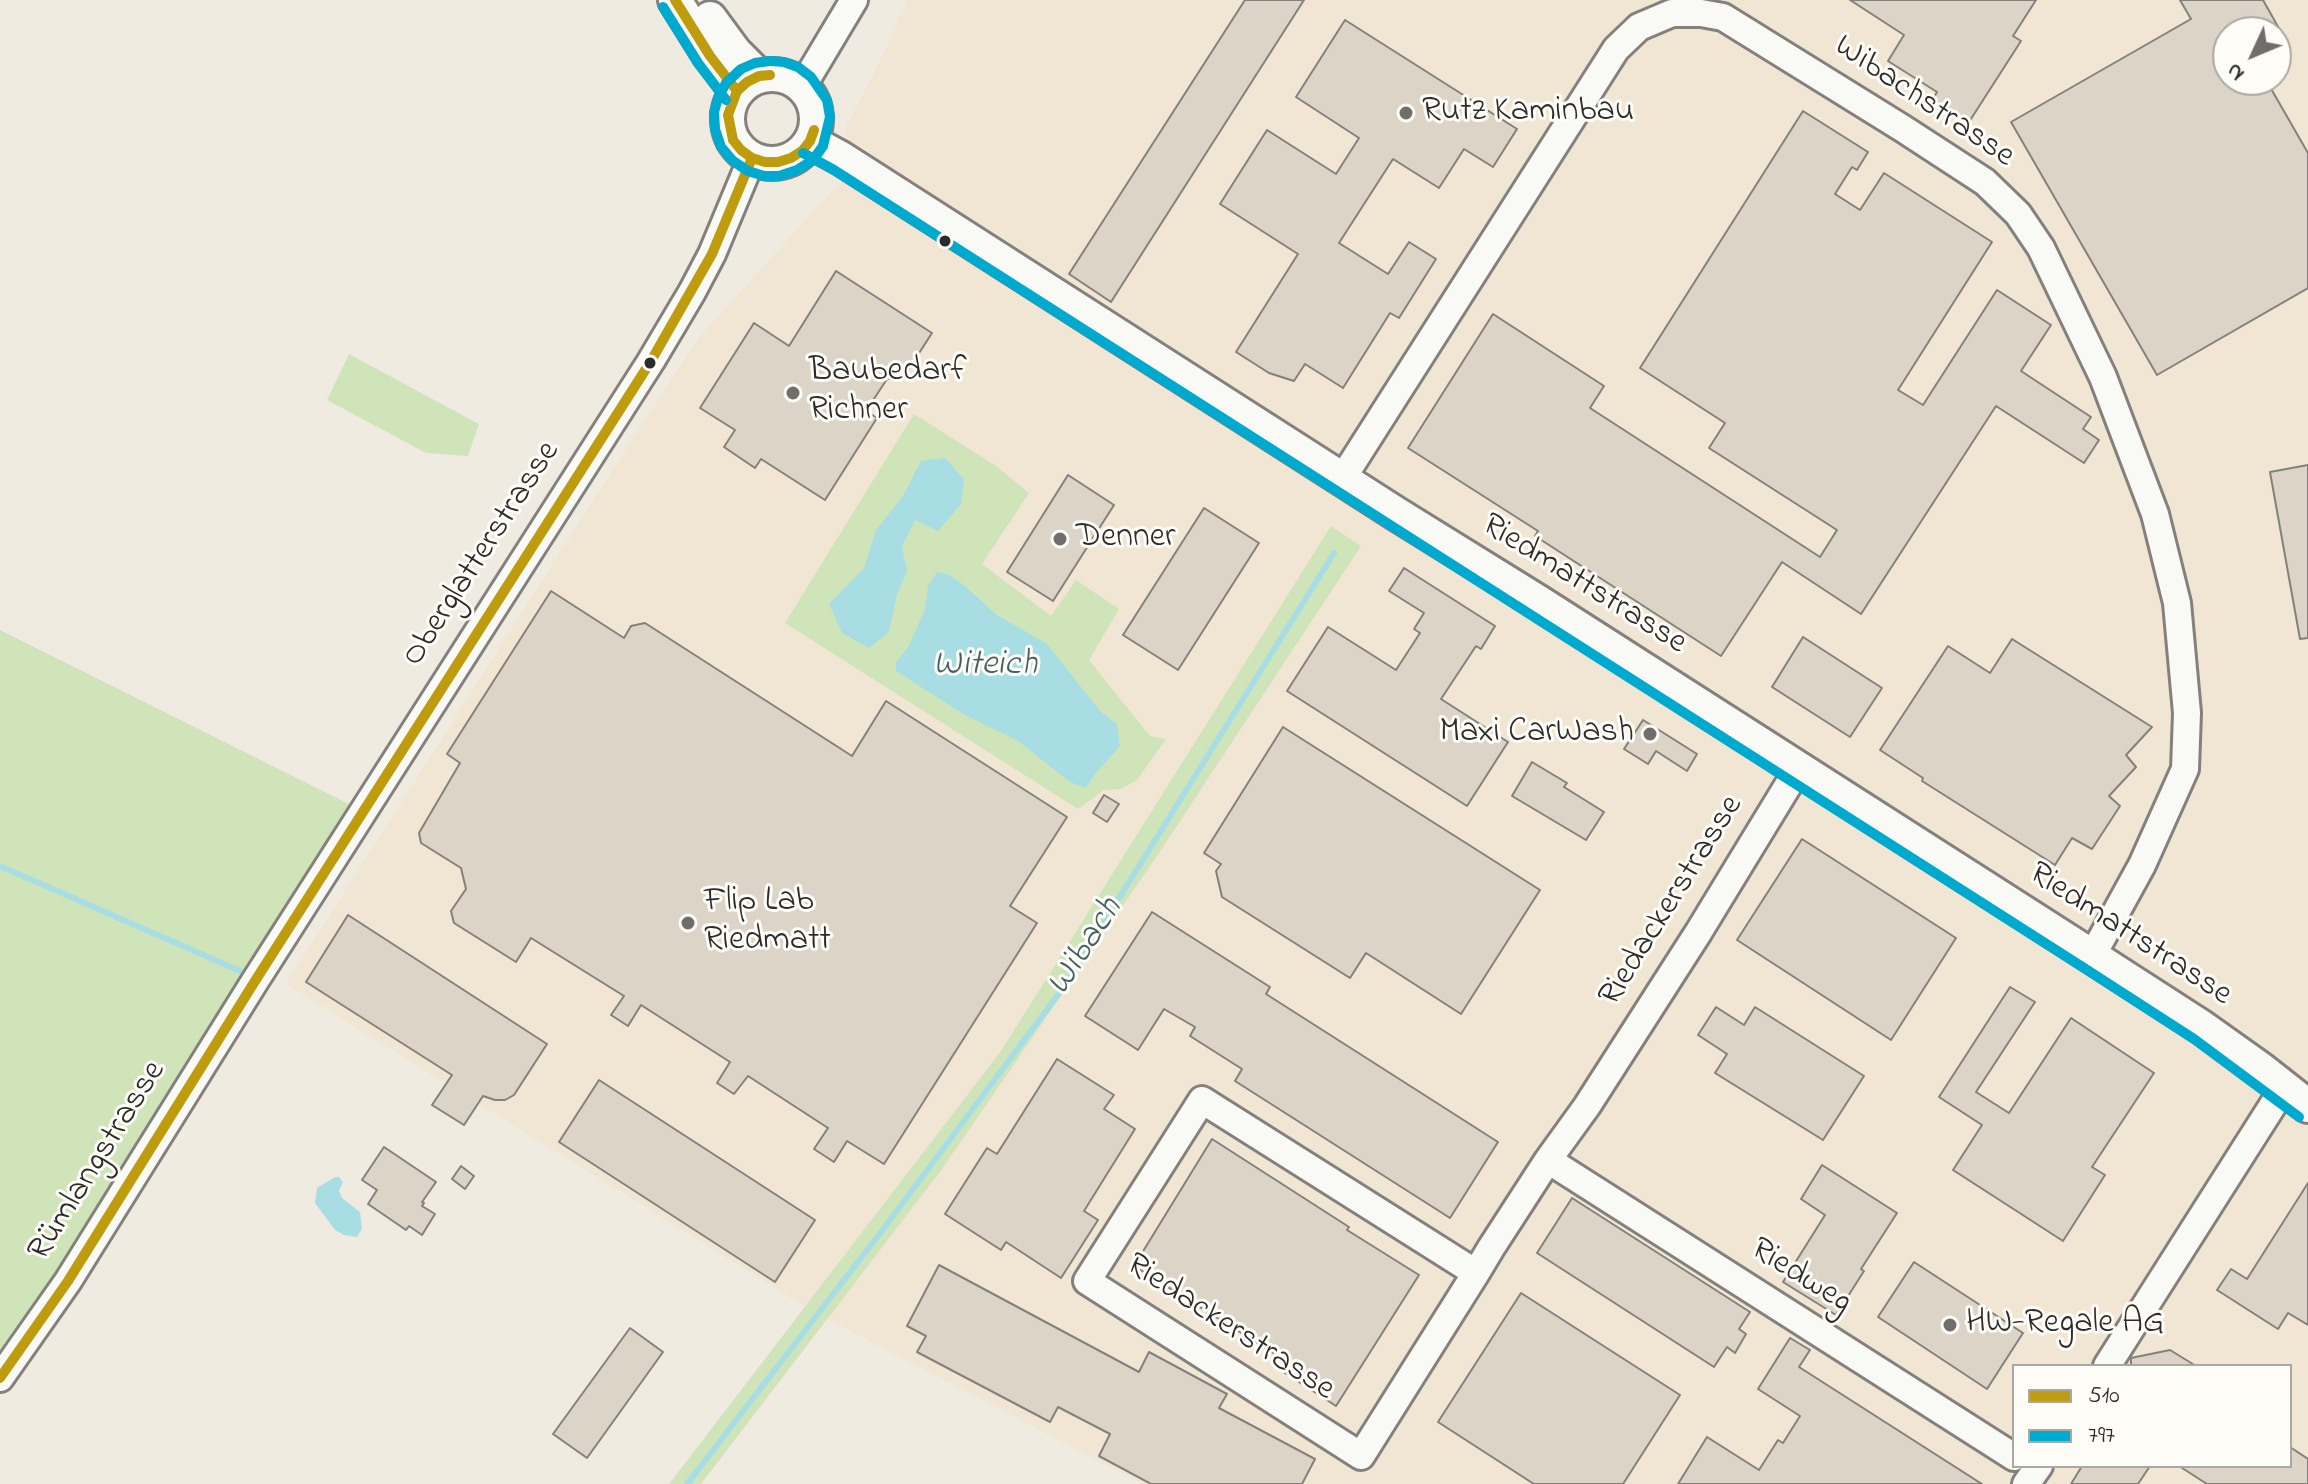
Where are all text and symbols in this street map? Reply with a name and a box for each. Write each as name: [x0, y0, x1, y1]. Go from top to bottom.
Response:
north arrow: [2212, 16, 2292, 96]
street label: Wibachstrasse: [1825, 28, 2021, 178]
text: N: [2220, 55, 2253, 88]
place label: Rutz Kaminbau: [1422, 93, 1634, 133]
marker: Rutz Kaminbau: [1397, 104, 1415, 122]
unlabelled marker: [937, 233, 953, 249]
place label: Baubedarf Richner: [809, 353, 967, 432]
unlabelled marker: [642, 355, 658, 371]
marker: Baubedarf Richner: [784, 384, 802, 402]
street label: Oberglatterstrasse: [395, 435, 571, 675]
street label: Riedmattstrasse: [1473, 507, 1693, 665]
place label: Denner: [1076, 519, 1175, 559]
marker: Denner: [1051, 530, 1069, 548]
water label: Witeich: [933, 645, 1037, 689]
place label: Maxi CarWash: [1439, 714, 1634, 754]
marker: Maxi CarWash: [1641, 725, 1659, 743]
street label: Riedackerstrasse: [1592, 789, 1754, 1015]
street label: Riedmattstrasse: [2020, 855, 2238, 1017]
place label: Flip Lab Riedmatt: [704, 883, 831, 962]
water label: Wibach: [1040, 891, 1134, 1005]
marker: Flip Lab Riedmatt: [679, 914, 697, 932]
street label: Rümlangstrasse: [21, 1054, 177, 1270]
street label: Riedweg: [1742, 1231, 1858, 1325]
street label: Riedackerstrasse: [1117, 1246, 1341, 1412]
place label: HW-Regale AG: [1966, 1305, 2164, 1345]
marker: HW-Regale AG: [1941, 1316, 1959, 1334]
legend: [2012, 1364, 2292, 1468]
text: 510: [2088, 1379, 2120, 1414]
text: 797: [2088, 1419, 2115, 1454]

